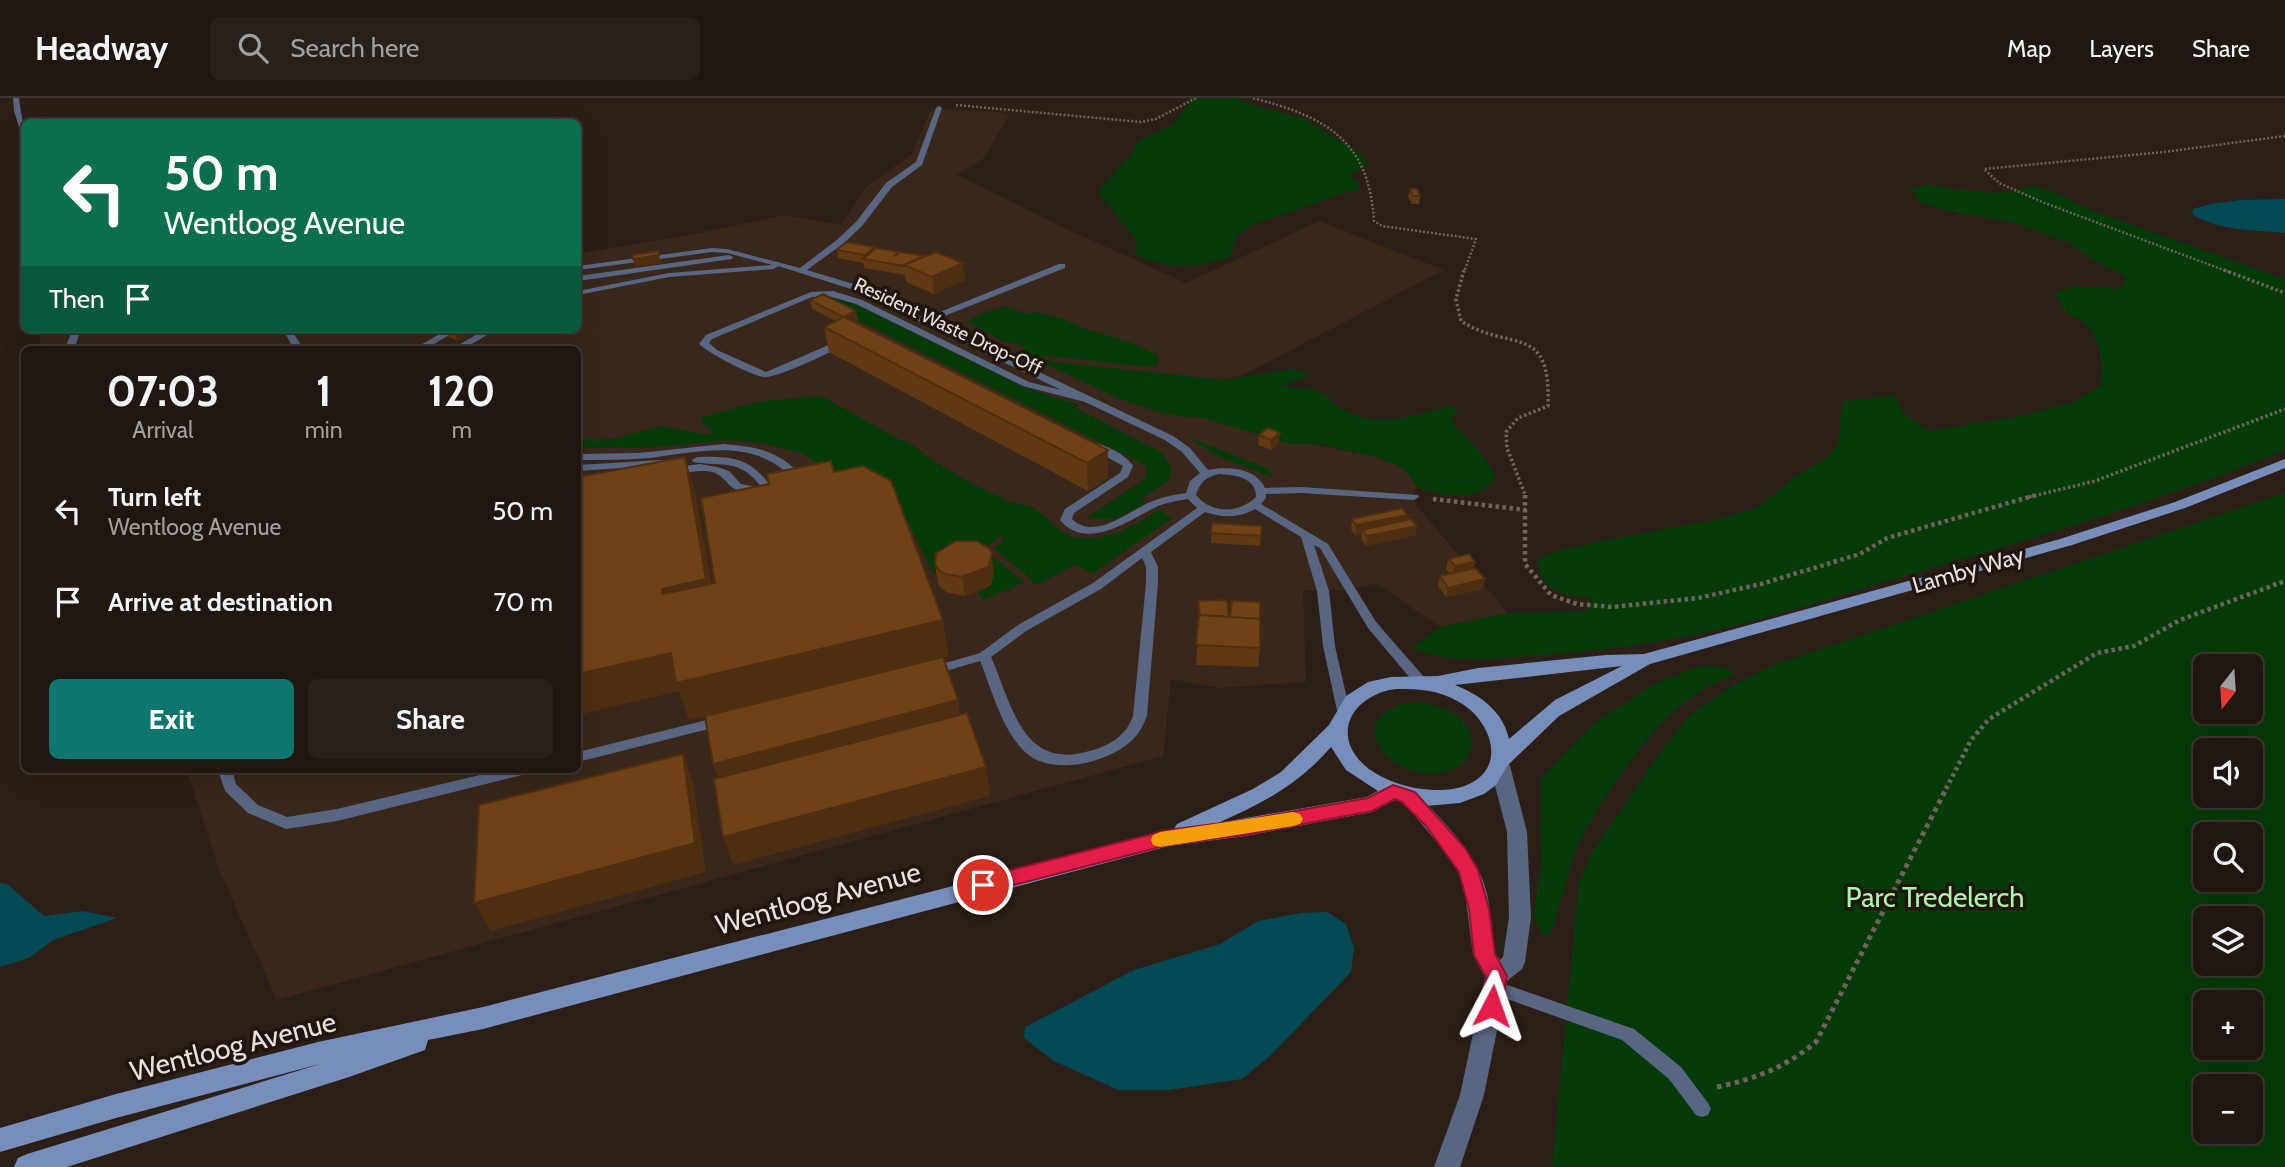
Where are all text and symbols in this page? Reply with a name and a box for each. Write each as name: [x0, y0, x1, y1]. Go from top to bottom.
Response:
search box: [210, 17, 700, 80]
text: Headway: [35, 28, 168, 68]
icon: search: [234, 29, 272, 67]
text: Search here: [290, 32, 419, 64]
text: Map: [2007, 34, 2051, 63]
text: Layers: [2089, 34, 2154, 63]
text: Share: [2192, 34, 2250, 63]
text: 50 m: [164, 143, 279, 202]
icon: left: [49, 147, 140, 238]
text: Wentloog Avenue: [164, 203, 405, 242]
street label: Resident Waste Drop-Off: [851, 272, 1046, 380]
icon: arrive: [119, 280, 157, 318]
text: Then: [49, 283, 105, 315]
text: 07:03: [107, 365, 219, 417]
text: 1: [316, 365, 331, 417]
text: 120: [428, 365, 495, 417]
text: Arrival: [132, 416, 193, 444]
text: min: [305, 416, 343, 444]
text: m: [452, 416, 472, 444]
text: Turn left: [108, 481, 201, 513]
icon: left: [49, 492, 87, 530]
text: 50 m: [492, 495, 553, 527]
text: Wentloog Avenue: [108, 513, 281, 541]
street label: Lamby Way: [1909, 541, 2028, 599]
icon: arrive: [49, 583, 87, 621]
text: Arrive at destination: [108, 586, 333, 618]
text: 70 m: [493, 586, 553, 618]
north arrow: [2193, 654, 2263, 724]
map controls: [2193, 654, 2263, 1144]
button: Exit: [49, 679, 294, 759]
button: Share: [308, 679, 553, 759]
button: sound: [2193, 738, 2263, 808]
button: search: [2193, 822, 2263, 892]
street label: Wentloog Avenue: [712, 854, 924, 942]
pin: [953, 855, 1013, 915]
icon: arrive: [964, 866, 1002, 904]
park label: Parc Tredelerch: [1846, 880, 2024, 914]
button: layers: [2193, 906, 2263, 976]
position arrow: [1455, 969, 1529, 1043]
button: +: [2193, 990, 2263, 1060]
street label: Wentloog Avenue: [127, 1004, 339, 1088]
button: −: [2193, 1074, 2263, 1144]

